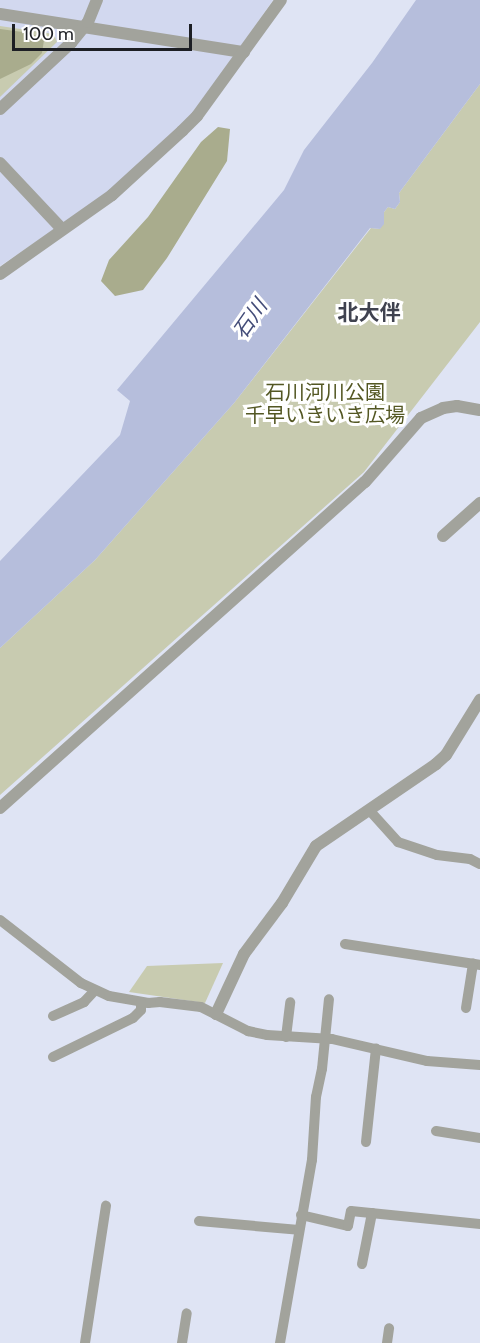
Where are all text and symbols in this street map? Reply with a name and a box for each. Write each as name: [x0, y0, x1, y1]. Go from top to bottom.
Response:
scale bar: [15, 12, 195, 50]
text: 100 m: [23, 23, 74, 45]
water label: 石川: [228, 295, 272, 343]
district label: 北大伴: [338, 300, 400, 326]
park label: 石川河川公園 千早いきいき広場: [245, 381, 405, 428]

